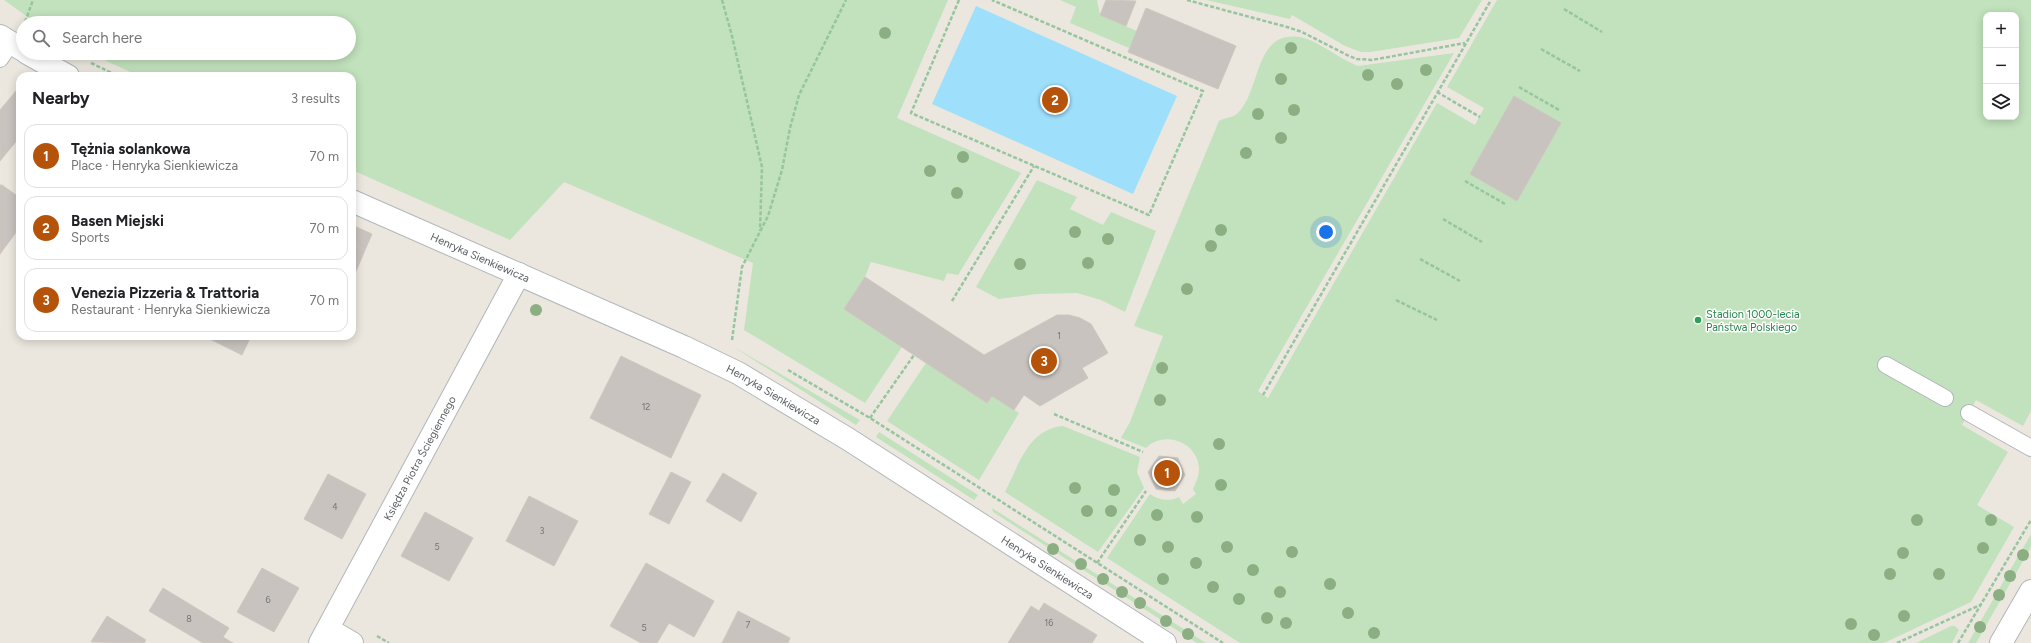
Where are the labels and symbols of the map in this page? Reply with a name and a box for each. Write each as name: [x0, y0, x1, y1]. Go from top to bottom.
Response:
pin: 2: [1042, 85, 1068, 115]
your location: [1316, 222, 1336, 242]
street label: Henryka Sienkiewicza: [428, 230, 532, 285]
place label: Stadion 1000-lecia Państwa Polskiego: [1706, 308, 1800, 334]
marker: Stadion 1000-lecia Państwa Polskiego: [1693, 315, 1703, 325]
house number: 1: [1057, 330, 1061, 341]
pin: 3: [1031, 346, 1057, 376]
street label: Henryka Sienkiewicza: [724, 362, 822, 428]
street label: Księdza Piotra Ściegiennego: [381, 394, 459, 523]
house number: 12: [642, 401, 650, 412]
pin: 1: [1154, 458, 1180, 488]
house number: 4: [332, 501, 338, 512]
house number: 3: [540, 525, 545, 536]
street label: Henryka Sienkiewicza: [999, 533, 1096, 602]
house number: 5: [434, 541, 440, 552]
house number: 6: [265, 594, 271, 605]
house number: 8: [186, 613, 192, 624]
house number: 16: [1045, 617, 1053, 628]
house number: 7: [746, 619, 751, 630]
house number: 5: [641, 622, 647, 633]

